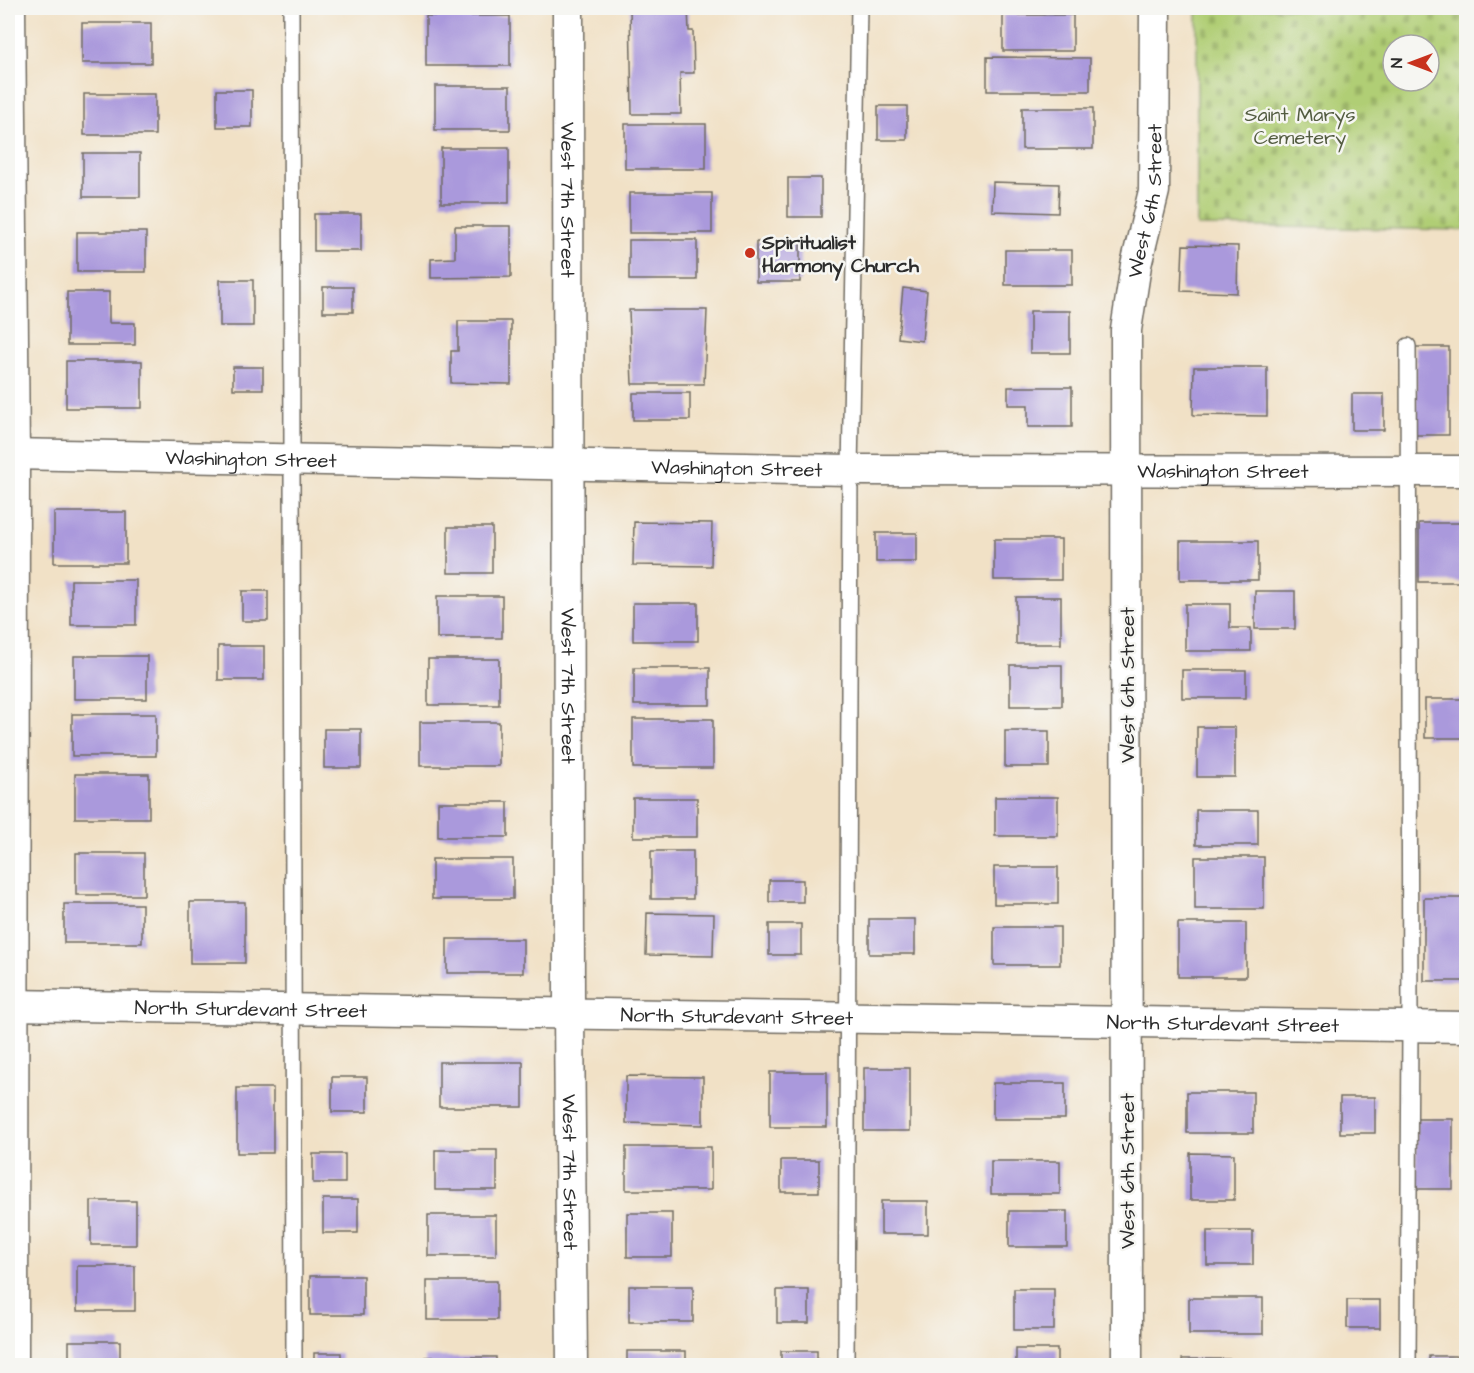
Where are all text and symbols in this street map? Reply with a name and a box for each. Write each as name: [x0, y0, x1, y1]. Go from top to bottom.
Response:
north arrow: [1381, 33, 1441, 93]
text: N: [1386, 58, 1408, 68]
park label: Saint Marys Cemetery: [1245, 101, 1355, 153]
street label: West 7th Street: [553, 122, 581, 278]
street label: West 6th Street: [1121, 124, 1169, 280]
place label: Spiritualist Harmony Church: [761, 229, 920, 281]
marker: Spiritualist Harmony Church: [743, 246, 757, 260]
street label: Washington Street: [165, 444, 337, 475]
street label: Washington Street: [651, 453, 823, 484]
street label: Washington Street: [1137, 457, 1309, 487]
street label: West 6th Street: [1114, 607, 1142, 763]
street label: West 7th Street: [554, 608, 582, 764]
street label: North Sturdevant Street: [134, 994, 367, 1025]
street label: North Sturdevant Street: [620, 1001, 853, 1033]
street label: North Sturdevant Street: [1106, 1009, 1339, 1040]
street label: West 6th Street: [1114, 1093, 1142, 1249]
street label: West 7th Street: [555, 1094, 584, 1250]

